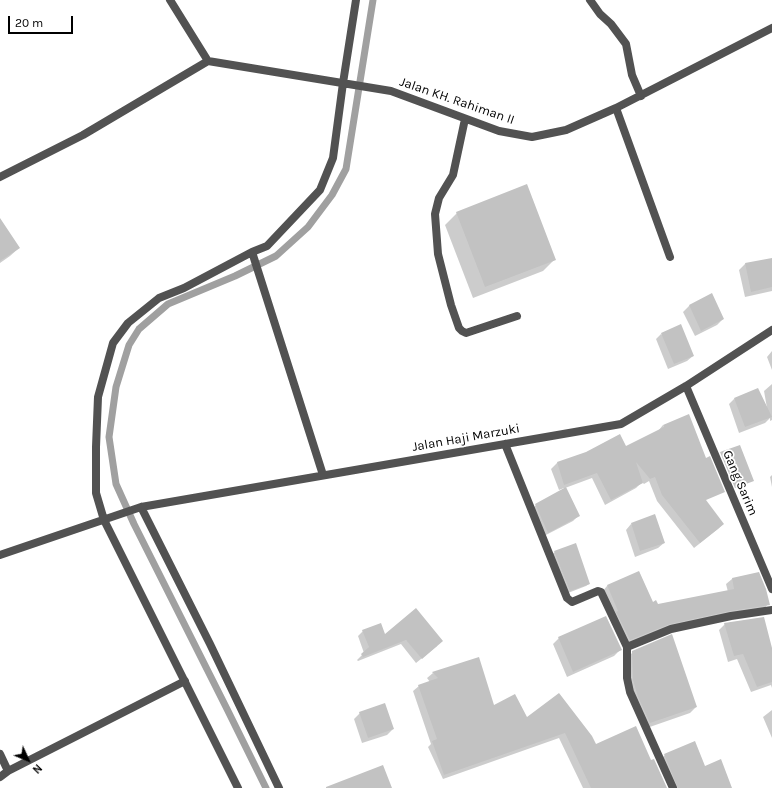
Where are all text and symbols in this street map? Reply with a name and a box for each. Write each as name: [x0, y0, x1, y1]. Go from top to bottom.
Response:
scale bar: [10, 8, 75, 34]
text: 20 m: [15, 16, 43, 30]
street label: Jalan KH. Rahiman II: [397, 74, 517, 128]
street label: Jalan Haji Marzuki: [411, 421, 521, 455]
street label: Gang Sarim: [719, 448, 761, 518]
north arrow: [8, 740, 48, 780]
text: N: [30, 761, 44, 776]

